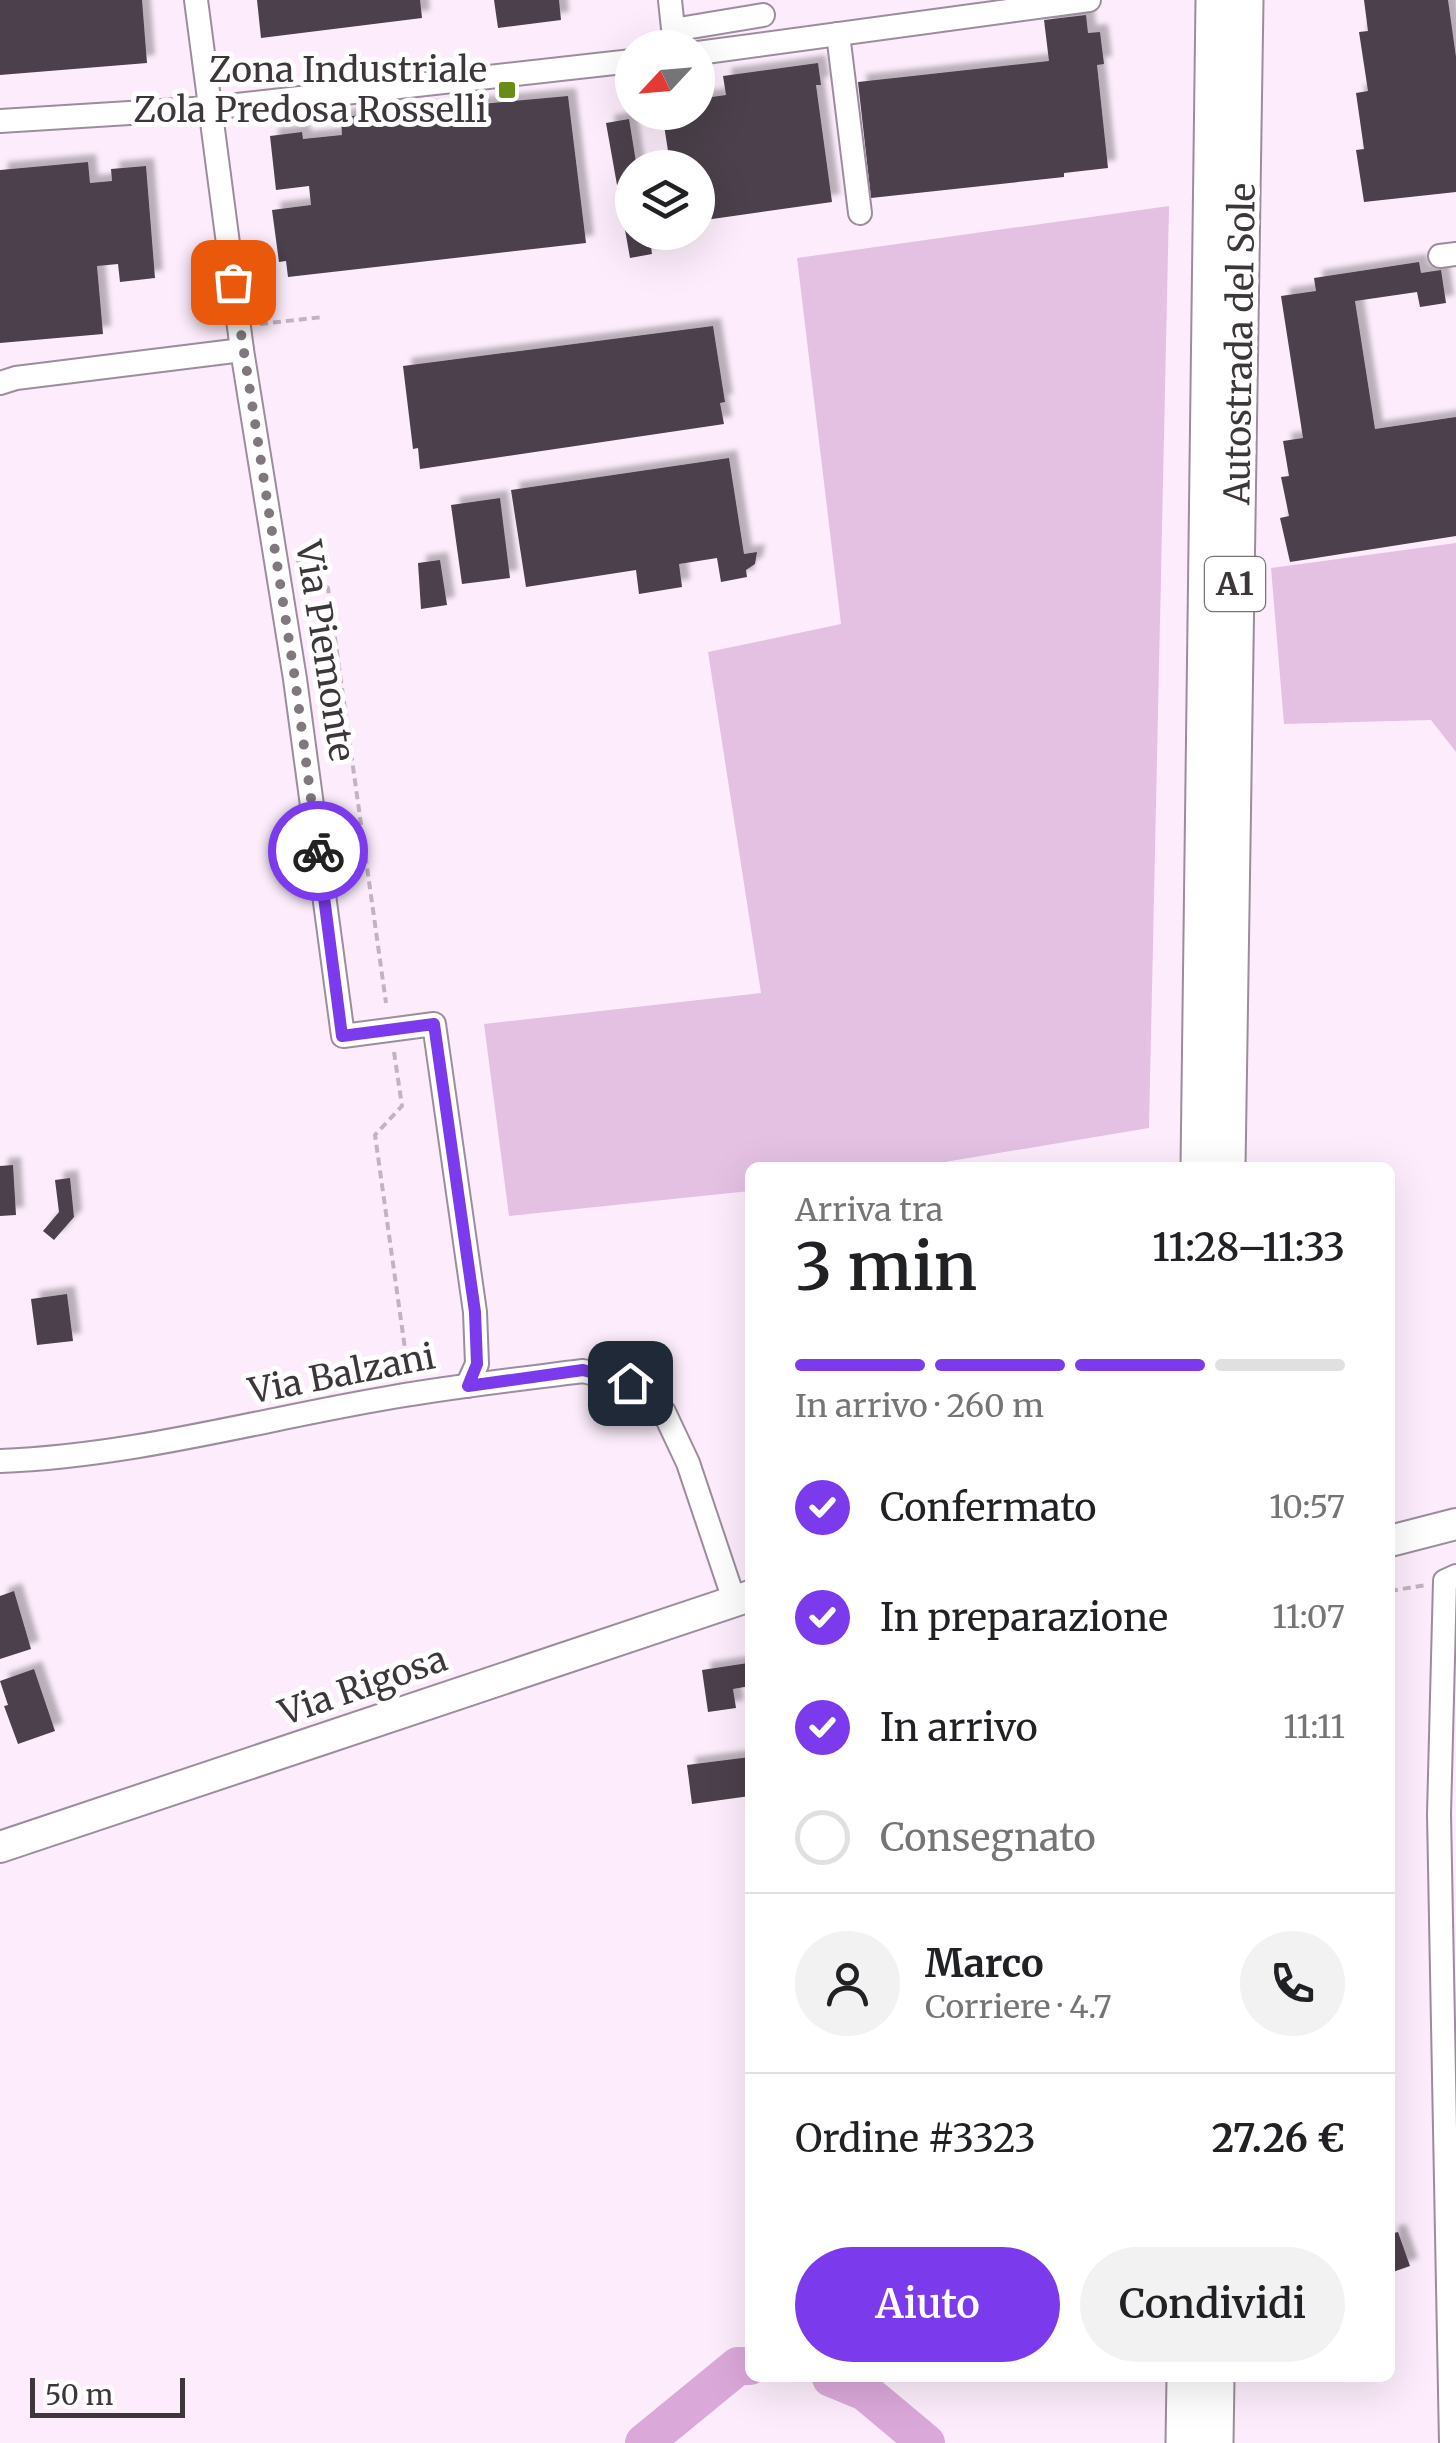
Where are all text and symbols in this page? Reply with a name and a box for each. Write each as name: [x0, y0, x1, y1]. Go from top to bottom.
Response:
north arrow: [615, 30, 715, 130]
map controls: [615, 30, 715, 250]
place label: Zona Industriale Zola Predosa Rosselli: [134, 48, 487, 132]
marker: Zona Industriale Zola Predosa Rosselli: [496, 79, 518, 101]
button: layers: [615, 150, 715, 250]
street label: Autostrada del Sole: [1215, 183, 1265, 506]
pin: [191, 240, 276, 325]
icon: bag: [206, 255, 261, 310]
street label: Via Piemonte: [286, 537, 364, 764]
road number: A1: [1205, 557, 1265, 611]
courier: [268, 801, 368, 901]
icon: bike: [291, 824, 346, 879]
text: Arriva tra: [795, 1190, 943, 1230]
text: 11:28–11:33: [1152, 1224, 1345, 1271]
text: 3 min: [795, 1226, 977, 1308]
street label: Via Balzani: [244, 1334, 439, 1414]
pin: [588, 1341, 673, 1426]
icon: home: [603, 1356, 658, 1411]
text: In arrivo · 260 m: [795, 1386, 1044, 1426]
icon: check: [795, 1480, 850, 1535]
text: Confermato: [880, 1484, 1097, 1531]
text: 10:57: [1269, 1487, 1345, 1527]
icon: check: [795, 1590, 850, 1645]
text: In preparazione: [880, 1594, 1168, 1641]
text: 11:07: [1272, 1597, 1345, 1637]
street label: Via Rigosa: [272, 1637, 453, 1736]
icon: check: [795, 1700, 850, 1755]
text: In arrivo: [880, 1704, 1038, 1751]
text: 11:11: [1283, 1707, 1345, 1747]
text: Consegnato: [880, 1814, 1096, 1861]
button: person: [795, 1931, 900, 2036]
button: phone: [1240, 1931, 1345, 2036]
text: Marco: [925, 1940, 1044, 1987]
text: Corriere · 4.7: [925, 1987, 1112, 2027]
text: Ordine #3323: [795, 2115, 1036, 2162]
text: 27.26 €: [1212, 2115, 1345, 2162]
button: Aiuto: [795, 2247, 1060, 2362]
button: Condividi: [1080, 2247, 1345, 2362]
scale bar: [30, 2373, 185, 2418]
text: 50 m: [45, 2377, 113, 2413]

